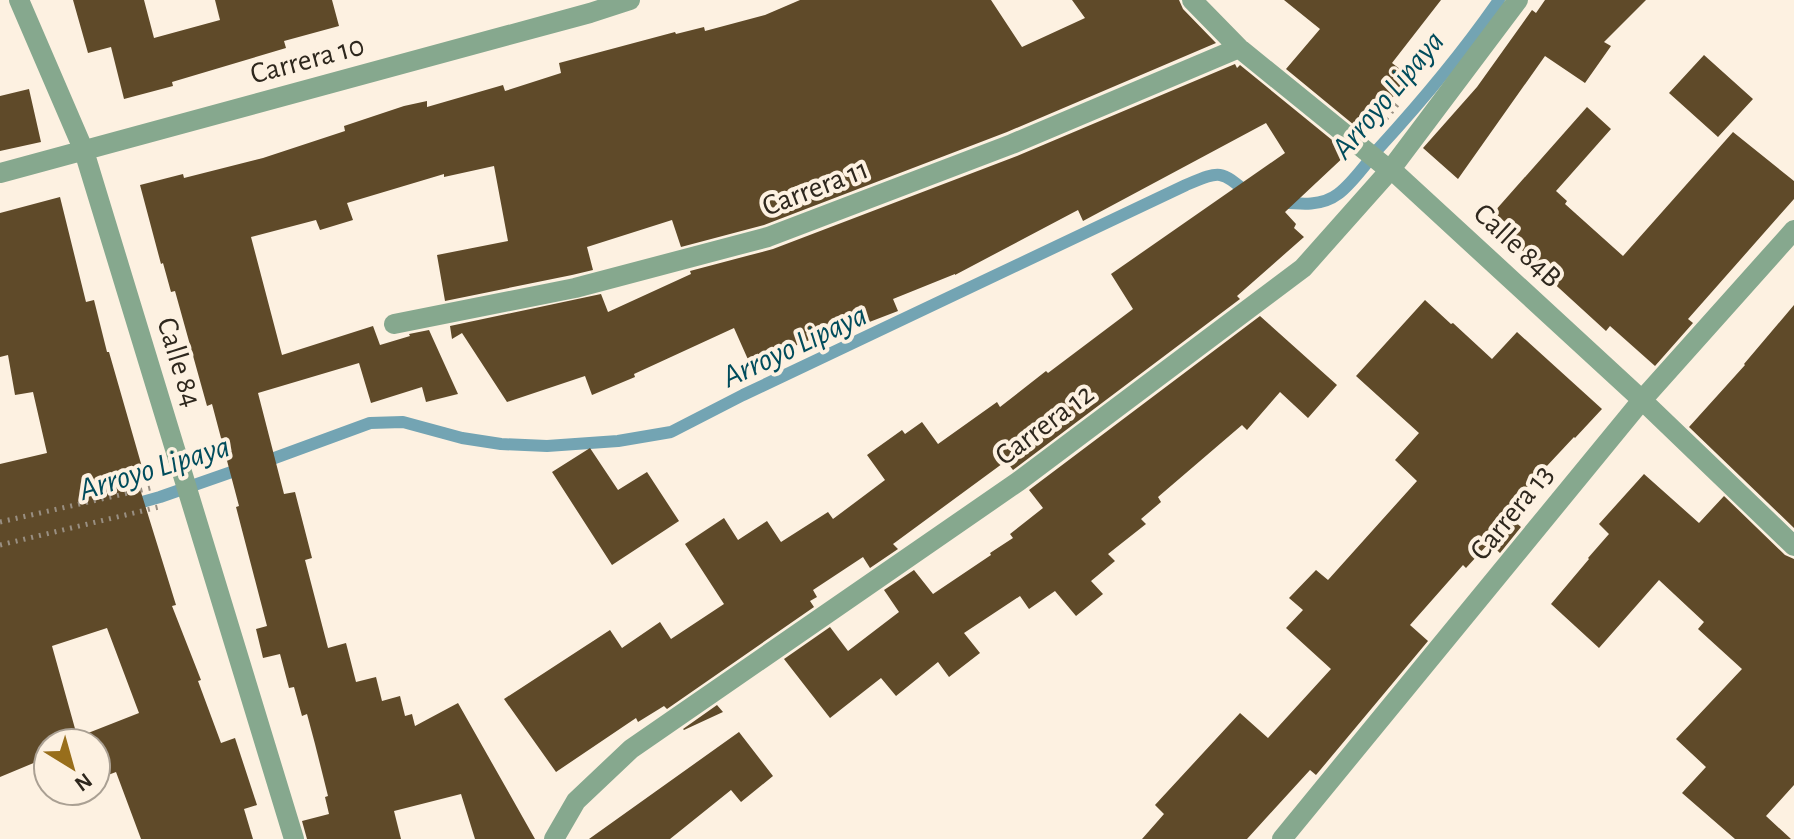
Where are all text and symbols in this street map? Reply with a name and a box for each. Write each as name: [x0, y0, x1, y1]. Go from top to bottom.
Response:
water label: Arroyo Lipaya: [1325, 25, 1451, 166]
street label: Carrera 10: [247, 30, 368, 90]
street label: Carrera 11: [758, 154, 873, 222]
street label: Calle 84B: [1468, 198, 1567, 293]
water label: Arroyo Lipaya: [716, 299, 872, 395]
street label: Calle 84: [151, 314, 207, 411]
street label: Carrera 12: [990, 378, 1099, 471]
water label: Arroyo Lipaya: [74, 430, 234, 507]
street label: Carrera 13: [1464, 459, 1559, 566]
north arrow: [32, 727, 112, 807]
text: N: [71, 769, 96, 796]

